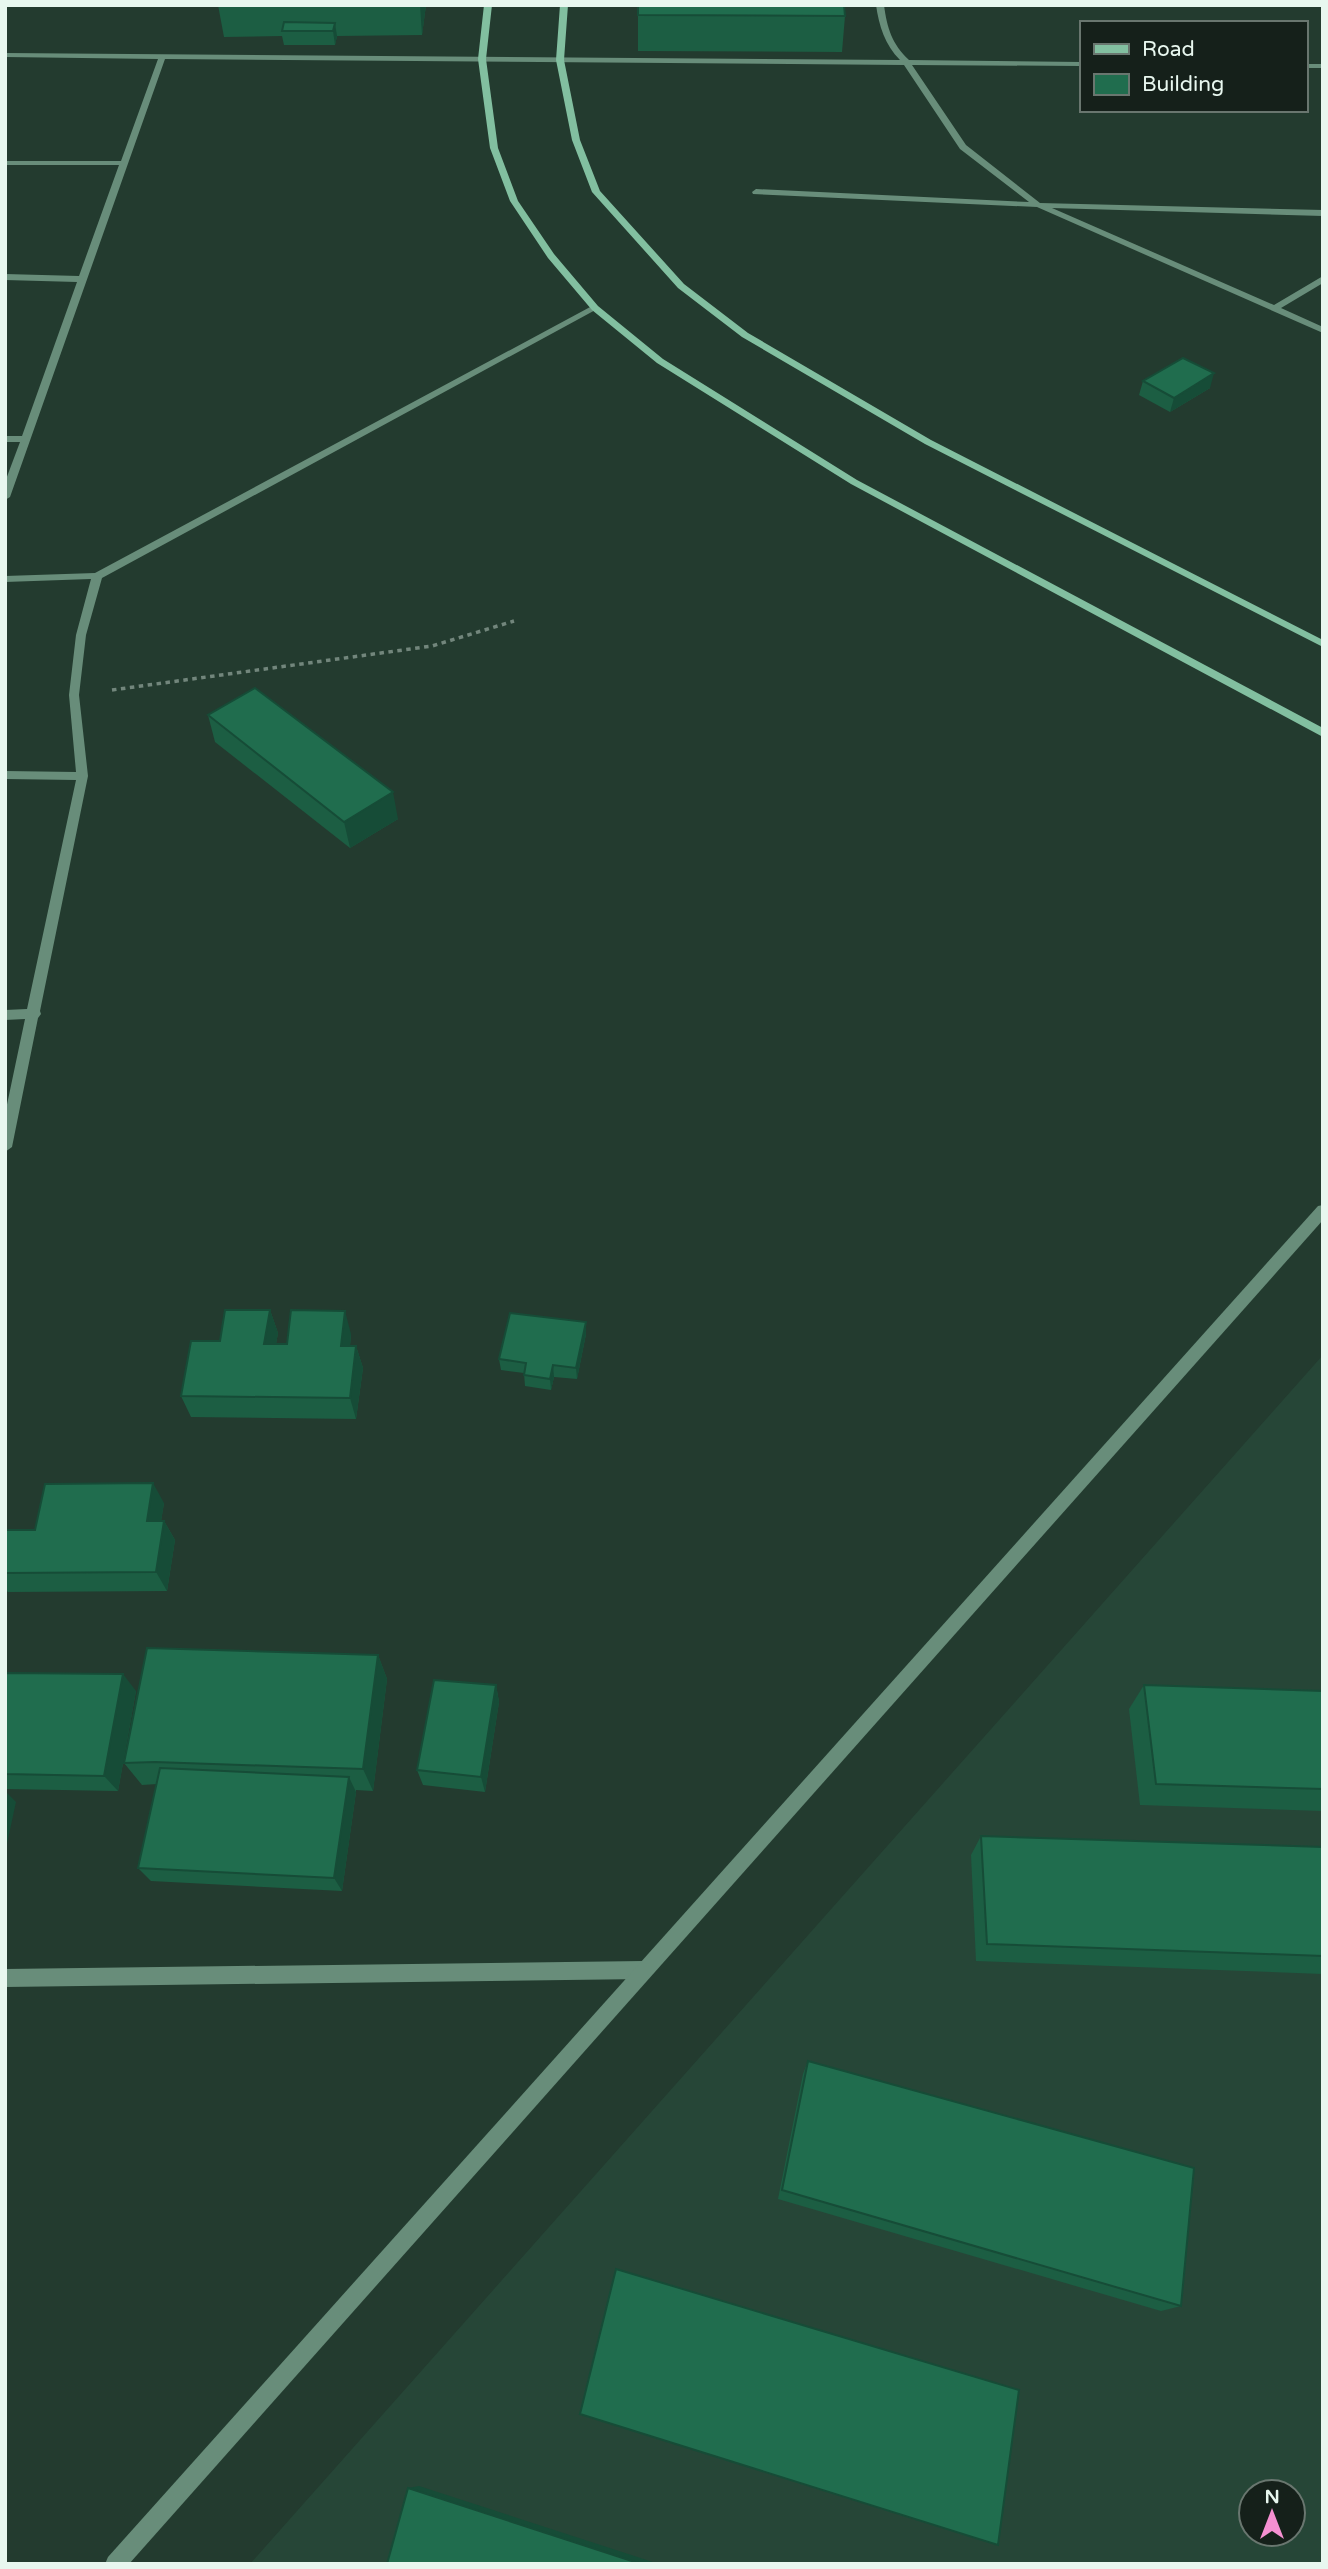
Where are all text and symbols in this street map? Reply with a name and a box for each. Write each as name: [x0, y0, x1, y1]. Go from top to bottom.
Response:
legend: [1080, 21, 1307, 112]
text: Road: [1142, 37, 1195, 62]
text: Building: [1142, 72, 1224, 97]
north arrow: [1237, 2478, 1307, 2548]
text: N: [1264, 2486, 1280, 2508]

